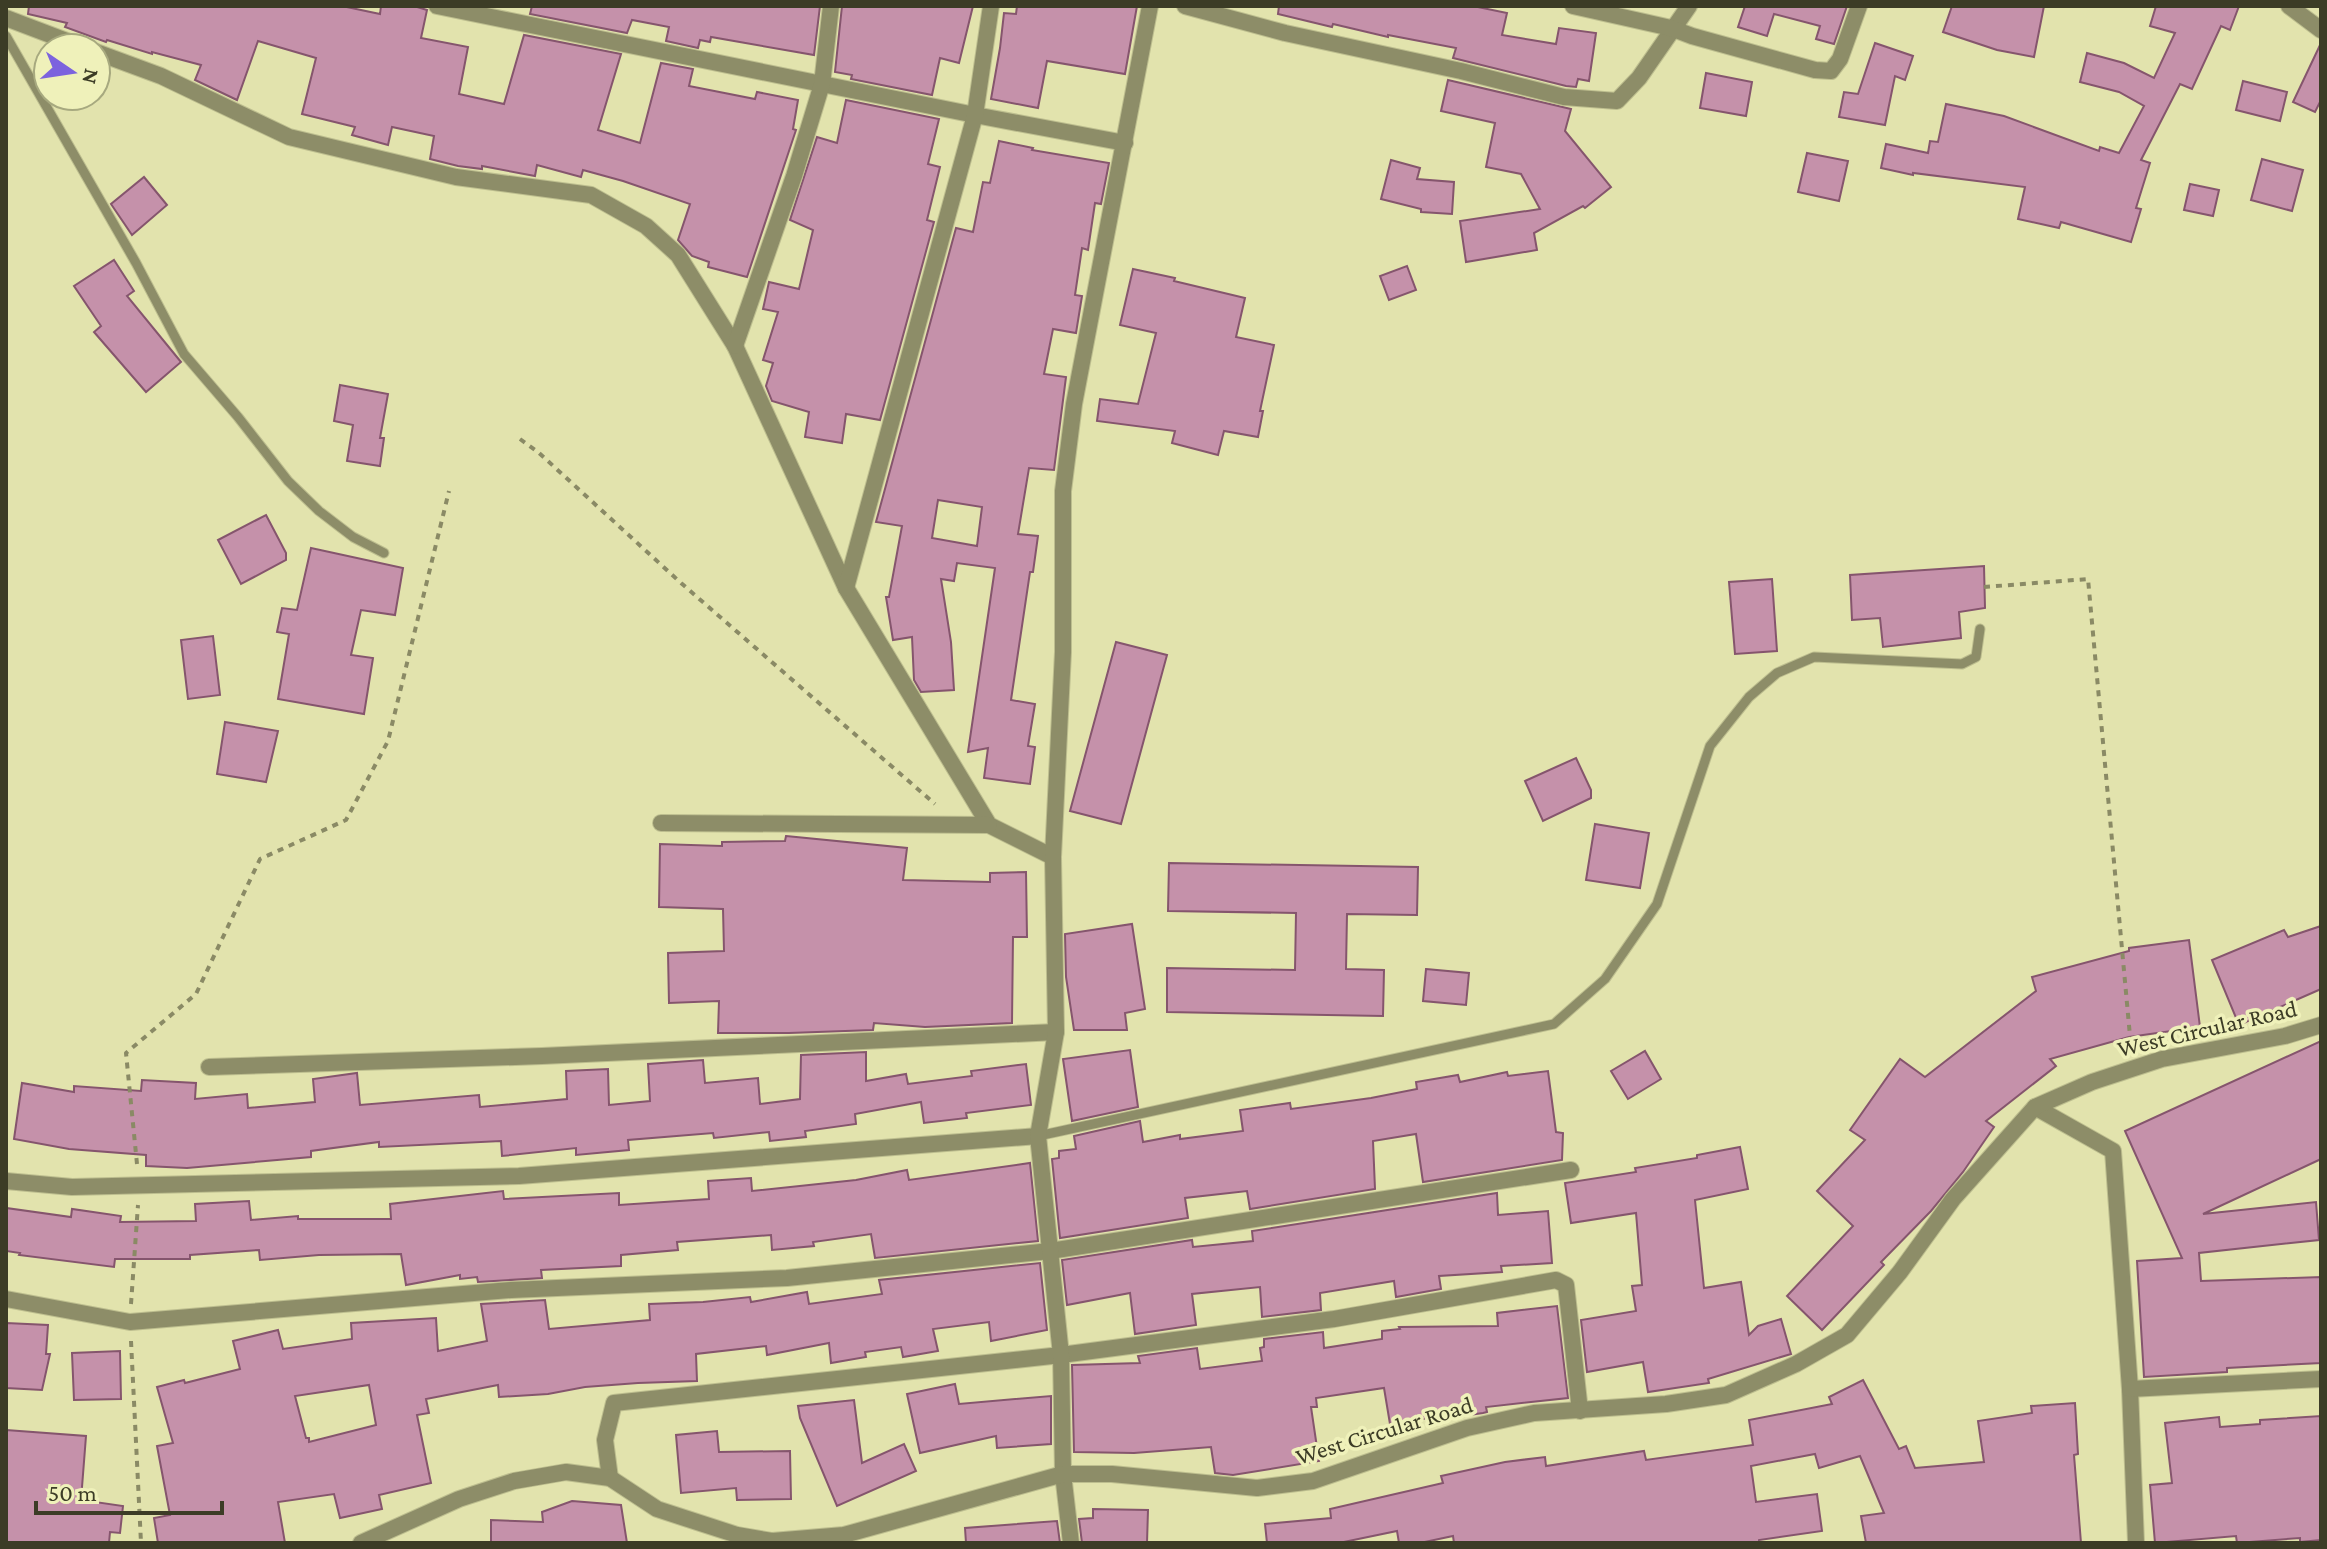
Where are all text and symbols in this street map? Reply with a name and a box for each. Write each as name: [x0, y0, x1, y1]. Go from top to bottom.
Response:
north arrow: [32, 32, 112, 112]
text: N: [77, 66, 105, 87]
street label: West Circular Road: [2114, 994, 2300, 1062]
street label: West Circular Road: [1292, 1390, 1476, 1470]
scale bar: [36, 1465, 222, 1515]
text: 50 m: [48, 1479, 97, 1506]

